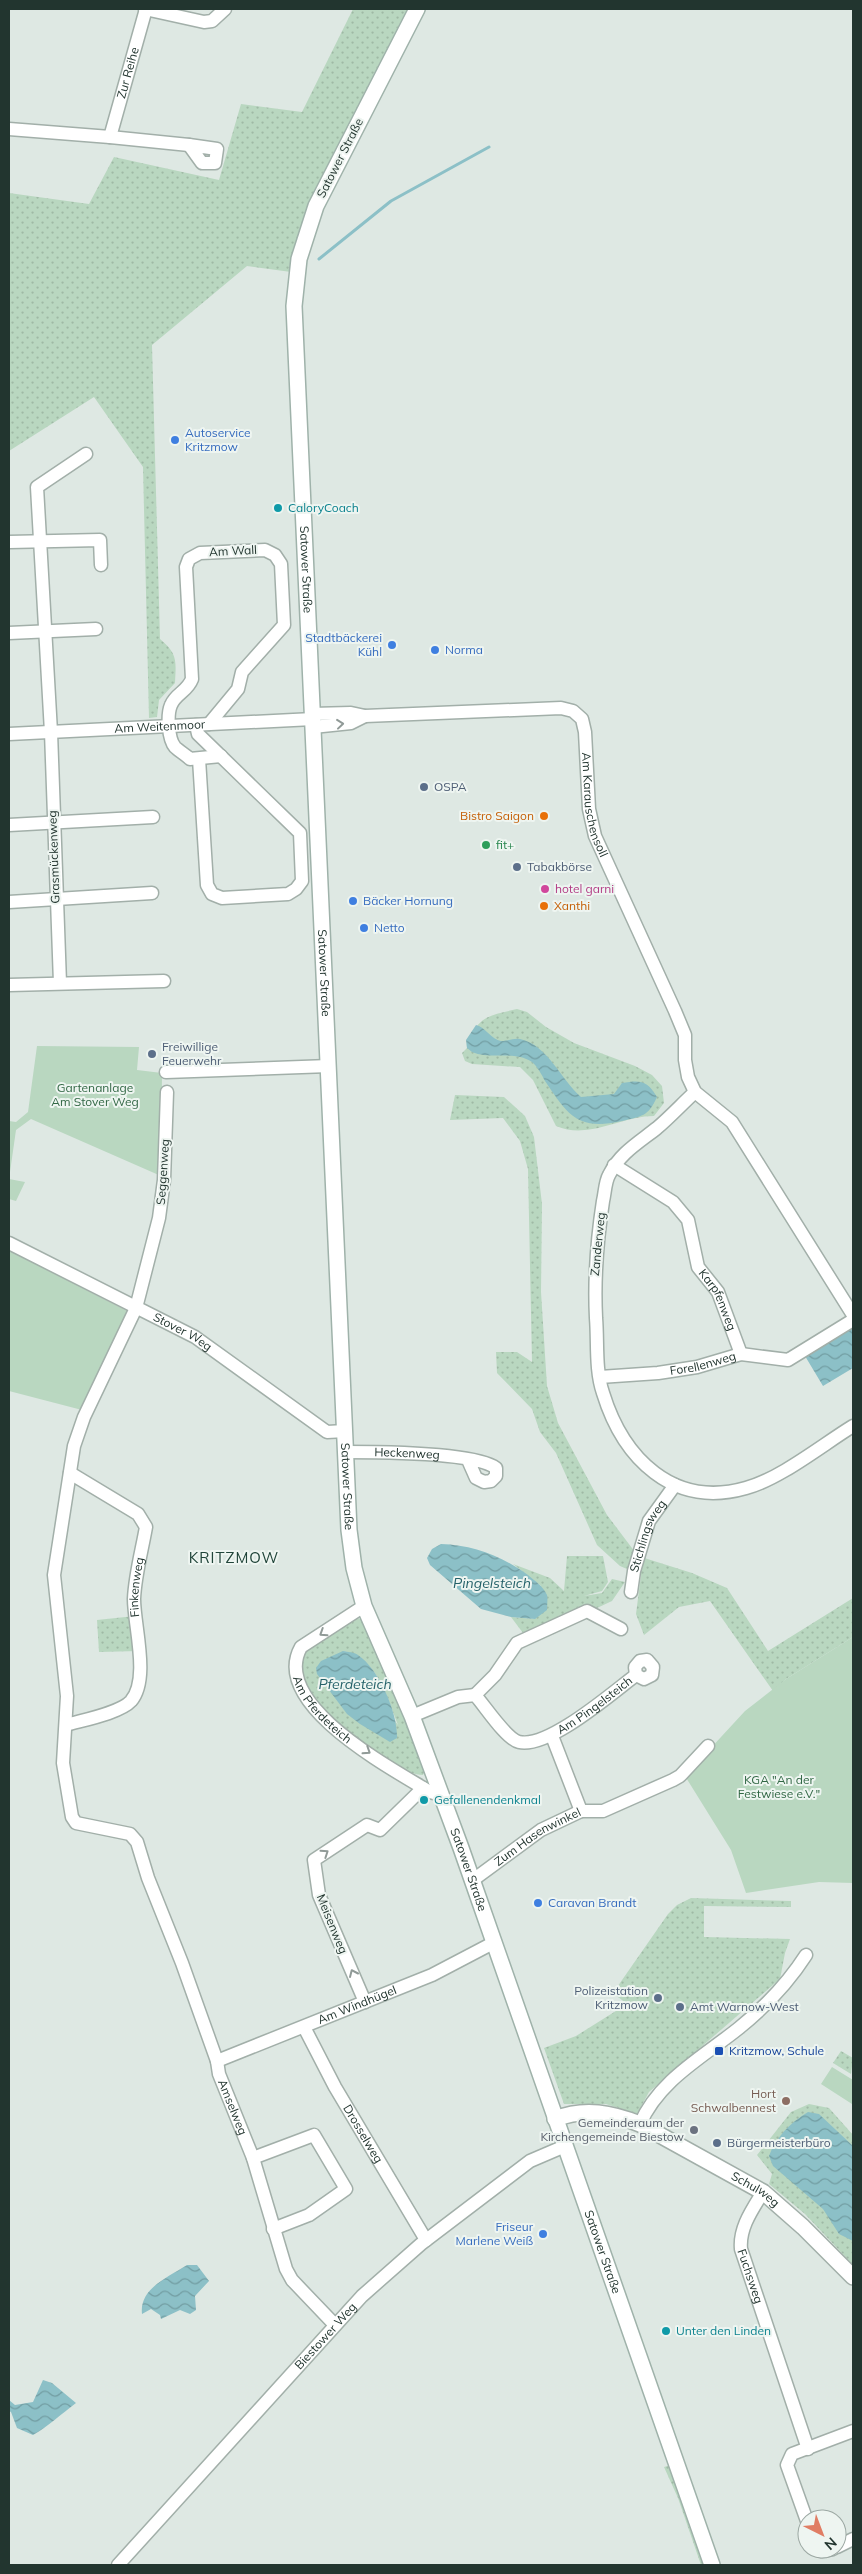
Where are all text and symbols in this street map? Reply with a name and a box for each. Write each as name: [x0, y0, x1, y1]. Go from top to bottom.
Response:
street label: Zur Reihe: [113, 45, 142, 100]
street label: Satower Straße: [313, 116, 366, 200]
place label: Autoservice Kritzmow: [185, 425, 251, 454]
marker: Autoservice Kritzmow: [169, 434, 181, 446]
place label: CaloryCoach: [288, 500, 359, 515]
marker: CaloryCoach: [272, 502, 284, 514]
street label: Satower Straße: [297, 525, 316, 613]
street label: Am Wall: [209, 542, 257, 559]
place label: Stadtbäckerei Kühl: [305, 630, 382, 659]
marker: Stadtbäckerei Kühl: [386, 639, 398, 651]
place label: Norma: [445, 642, 483, 657]
marker: Norma: [429, 644, 441, 656]
street label: Am Weitenmoor: [114, 716, 206, 736]
one-way arrow: [336, 719, 344, 730]
street label: Am Karauschensoll: [579, 752, 612, 859]
place label: OSPA: [434, 779, 467, 794]
marker: OSPA: [418, 781, 430, 793]
place label: Bistro Saigon: [460, 808, 534, 823]
street label: Grasmückenweg: [44, 810, 63, 904]
marker: Bistro Saigon: [538, 810, 550, 822]
place label: fit+: [496, 837, 514, 852]
marker: fit+: [480, 839, 492, 851]
place label: Tabakbörse: [527, 859, 592, 874]
marker: Tabakbörse: [511, 861, 523, 873]
place label: hotel garni: [555, 881, 614, 896]
marker: hotel garni: [539, 883, 551, 895]
place label: Bäcker Hornung: [363, 893, 453, 908]
marker: Bäcker Hornung: [347, 895, 359, 907]
place label: Xanthi: [554, 898, 590, 913]
marker: Xanthi: [538, 900, 550, 912]
place label: Netto: [374, 920, 405, 935]
marker: Netto: [358, 922, 370, 934]
street label: Satower Straße: [315, 929, 334, 1017]
place label: Freiwillige Feuerwehr: [162, 1039, 222, 1068]
marker: Freiwillige Feuerwehr: [146, 1048, 158, 1060]
park label: Gartenanlage Am Stover Weg: [51, 1080, 139, 1109]
street label: Seggenweg: [153, 1138, 172, 1205]
street label: Zanderweg: [587, 1211, 608, 1276]
street label: Karpfenweg: [696, 1266, 740, 1333]
street label: Stover Weg: [151, 1309, 215, 1354]
street label: Forellenweg: [669, 1348, 738, 1378]
street label: Satower Straße: [338, 1443, 357, 1530]
street label: Heckenweg: [374, 1444, 440, 1462]
street label: Stichlingsweg: [626, 1497, 669, 1574]
district label: KRITZMOW: [189, 1548, 279, 1567]
street label: Finkenweg: [126, 1556, 147, 1618]
water label: Pingelsteich: [453, 1574, 531, 1592]
one-way arrow: [319, 1627, 328, 1636]
street label: Am Pingelsteich: [554, 1673, 635, 1737]
street label: Am Pferdeteich: [290, 1674, 355, 1746]
water label: Pferdeteich: [318, 1675, 392, 1693]
one-way arrow: [362, 1745, 371, 1755]
park label: KGA "An der Festwiese e.V.": [738, 1772, 820, 1801]
place label: Gefallenendenkmal: [434, 1792, 541, 1807]
marker: Gefallenendenkmal: [418, 1794, 430, 1806]
street label: Zum Hasenwinkel: [491, 1804, 583, 1869]
street label: Satower Straße: [447, 1826, 491, 1913]
one-way arrow: [320, 1850, 329, 1859]
street label: Meisenweg: [314, 1892, 351, 1956]
place label: Caravan Brandt: [548, 1895, 636, 1910]
marker: Caravan Brandt: [532, 1897, 544, 1909]
one-way arrow: [348, 1969, 359, 1978]
street label: Am Windhügel: [315, 1982, 399, 2027]
place label: Polizeistation Kritzmow: [574, 1983, 649, 2012]
marker: Polizeistation Kritzmow: [652, 1992, 664, 2004]
place label: Amt Warnow-West: [690, 1999, 799, 2014]
marker: Amt Warnow-West: [674, 2001, 686, 2013]
place label: Kritzmow, Schule: [729, 2043, 824, 2058]
marker: Kritzmow, Schule: [713, 2045, 725, 2057]
street label: Amselweg: [215, 2077, 251, 2137]
place label: Hort Schwalbennest: [691, 2086, 776, 2115]
marker: Hort Schwalbennest: [780, 2095, 792, 2107]
street label: Drosselweg: [340, 2102, 386, 2166]
place label: Gemeinderaum der Kirchengemeinde Biestow: [540, 2115, 685, 2144]
marker: Gemeinderaum der Kirchengemeinde Biestow: [688, 2124, 700, 2136]
place label: Bürgermeisterbüro: [727, 2135, 831, 2150]
marker: Bürgermeisterbüro: [711, 2137, 723, 2149]
street label: Schulweg: [729, 2168, 783, 2210]
street label: Satower Straße: [581, 2208, 624, 2295]
place label: Friseur Marlene Weiß: [455, 2219, 534, 2248]
marker: Friseur Marlene Weiß: [537, 2228, 549, 2240]
street label: Fuchsweg: [735, 2247, 767, 2305]
street label: Biestower Weg: [291, 2299, 359, 2372]
place label: Unter den Linden: [676, 2323, 771, 2338]
marker: Unter den Linden: [660, 2325, 672, 2337]
north arrow: [797, 2509, 847, 2559]
text: N: [821, 2533, 841, 2554]

